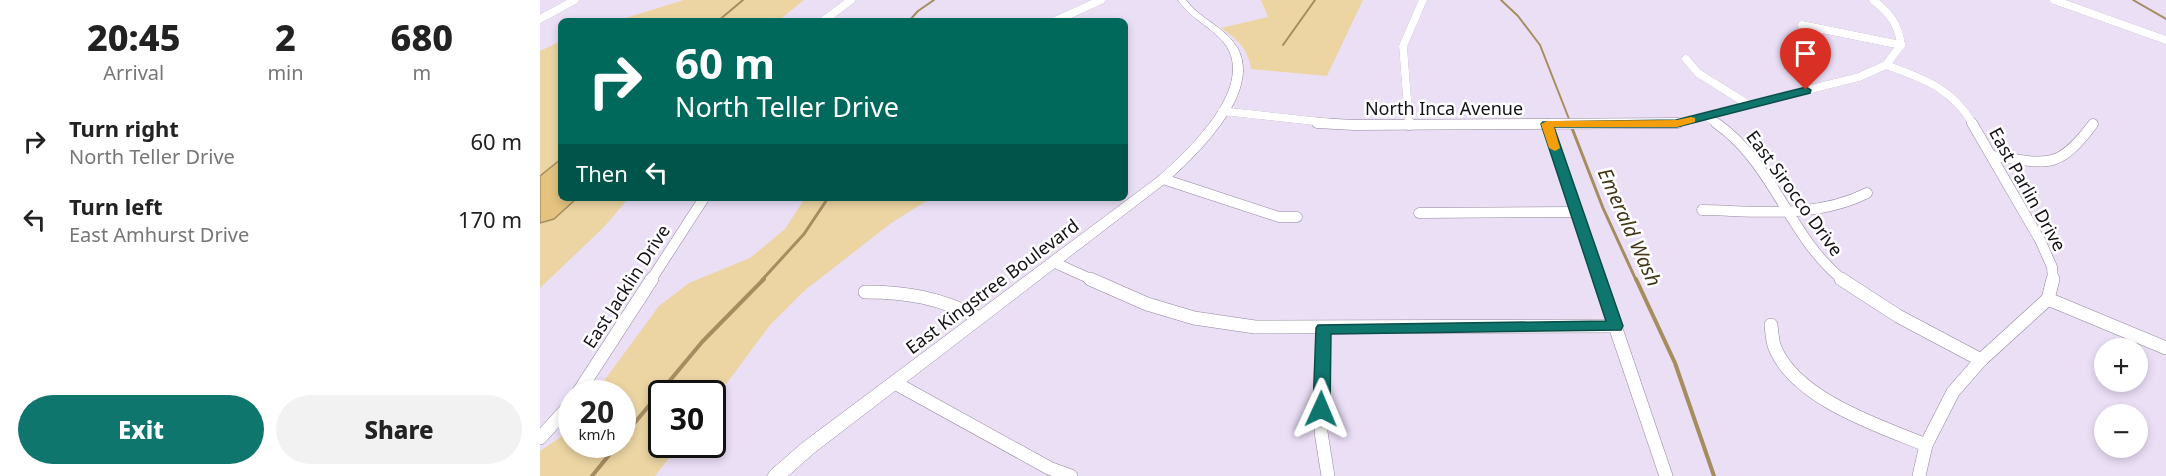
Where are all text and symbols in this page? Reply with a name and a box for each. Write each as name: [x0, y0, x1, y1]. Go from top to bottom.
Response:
text: 20:45: [87, 13, 180, 62]
text: 2: [275, 13, 296, 62]
text: 680: [391, 13, 453, 62]
pin: [1780, 28, 1831, 90]
text: 60 m: [675, 34, 775, 91]
icon: arrive: [1789, 37, 1822, 70]
icon: right: [576, 42, 654, 120]
text: Arrival: [103, 59, 164, 86]
text: min: [267, 59, 304, 86]
text: m: [412, 59, 431, 86]
text: North Teller Drive: [675, 88, 899, 125]
street label: North Inca Avenue: [1365, 96, 1523, 120]
text: Turn right: [69, 113, 179, 143]
street label: East Parlin Drive: [1984, 123, 2072, 255]
icon: right: [18, 125, 51, 158]
street label: East Sirocco Drive: [1741, 125, 1849, 261]
text: 60 m: [471, 126, 522, 156]
text: North Teller Drive: [69, 143, 235, 170]
icon: left: [640, 156, 673, 189]
text: Then: [576, 158, 628, 188]
water label: Emerald Wash: [1592, 164, 1668, 290]
text: Turn left: [69, 191, 163, 221]
icon: left: [18, 203, 51, 236]
text: 170 m: [458, 204, 522, 234]
street label: East Kingstree Boulevard: [901, 213, 1083, 359]
street label: East Jacklin Drive: [577, 220, 675, 352]
text: East Amhurst Drive: [69, 221, 249, 248]
map controls: [2094, 338, 2148, 458]
button: +: [2094, 338, 2148, 392]
position arrow: [1289, 377, 1353, 441]
speed limit sign: 30: [648, 380, 726, 458]
text: 20: [580, 391, 614, 432]
button: Exit: [18, 395, 264, 464]
button: Share: [276, 395, 522, 464]
button: −: [2094, 404, 2148, 458]
text: km/h: [579, 424, 615, 444]

